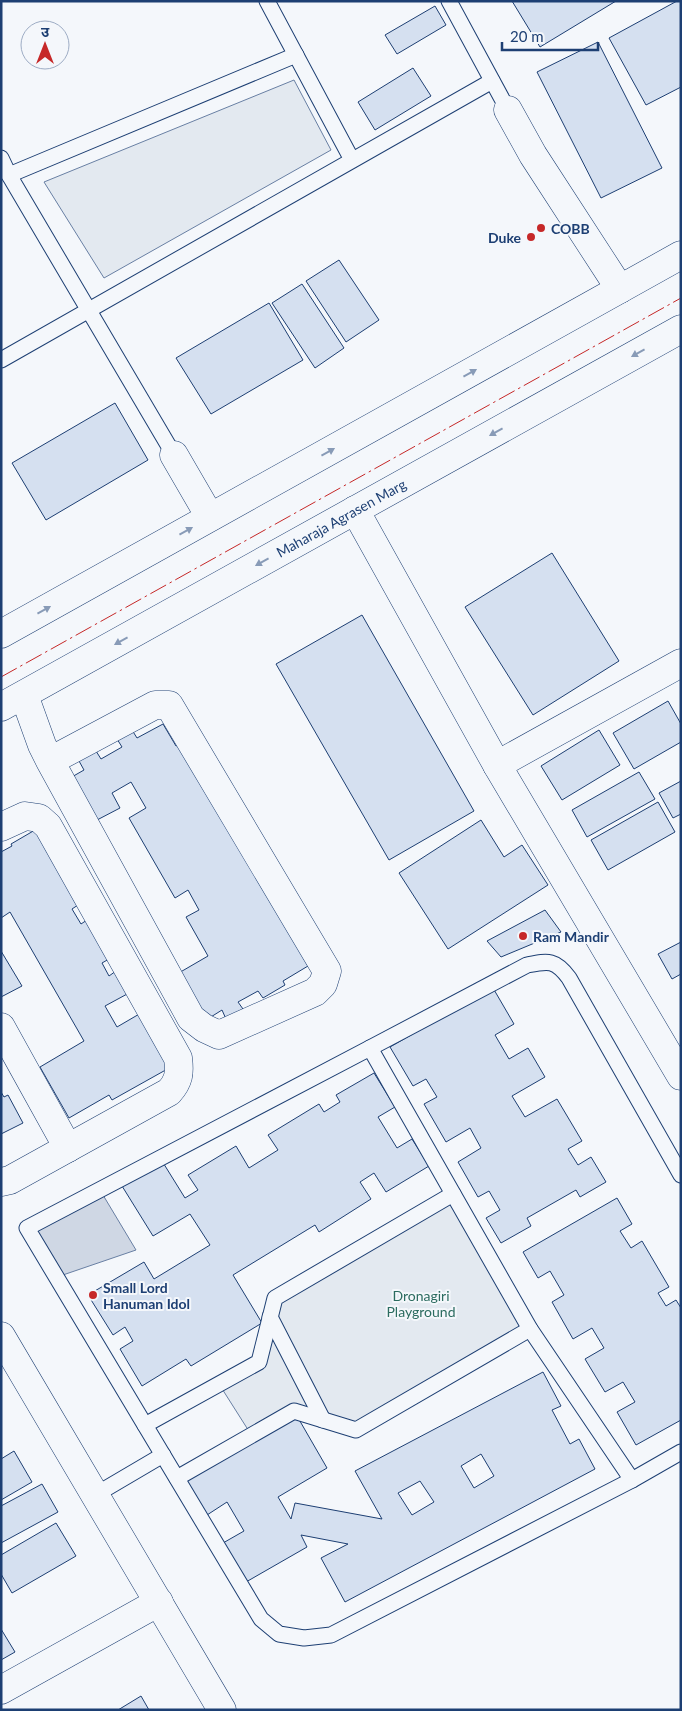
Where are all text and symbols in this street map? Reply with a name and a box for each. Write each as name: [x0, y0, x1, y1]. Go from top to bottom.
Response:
north arrow: [20, 20, 70, 70]
scale bar: [502, 20, 598, 52]
text: उ: [41, 23, 50, 40]
text: 20 m: [510, 27, 544, 45]
place label: COBB: [551, 220, 590, 237]
marker: COBB: [535, 222, 547, 234]
place label: Duke: [488, 229, 522, 246]
marker: Duke: [525, 231, 537, 243]
one-way arrow: [632, 348, 645, 357]
one-way arrow: [463, 368, 476, 377]
one-way arrow: [489, 428, 504, 436]
one-way arrow: [321, 447, 334, 456]
street label: Maharaja Agrasen Marg: [273, 475, 409, 561]
one-way arrow: [179, 526, 192, 535]
one-way arrow: [255, 558, 270, 566]
one-way arrow: [36, 606, 51, 614]
one-way arrow: [113, 637, 128, 645]
place label: Ram Mandir: [533, 928, 610, 945]
marker: Ram Mandir: [517, 930, 529, 942]
place label: Small Lord Hanuman Idol: [103, 1279, 190, 1312]
park label: Dronagiri Playground: [386, 1287, 456, 1320]
marker: Small Lord Hanuman Idol: [87, 1289, 99, 1301]

